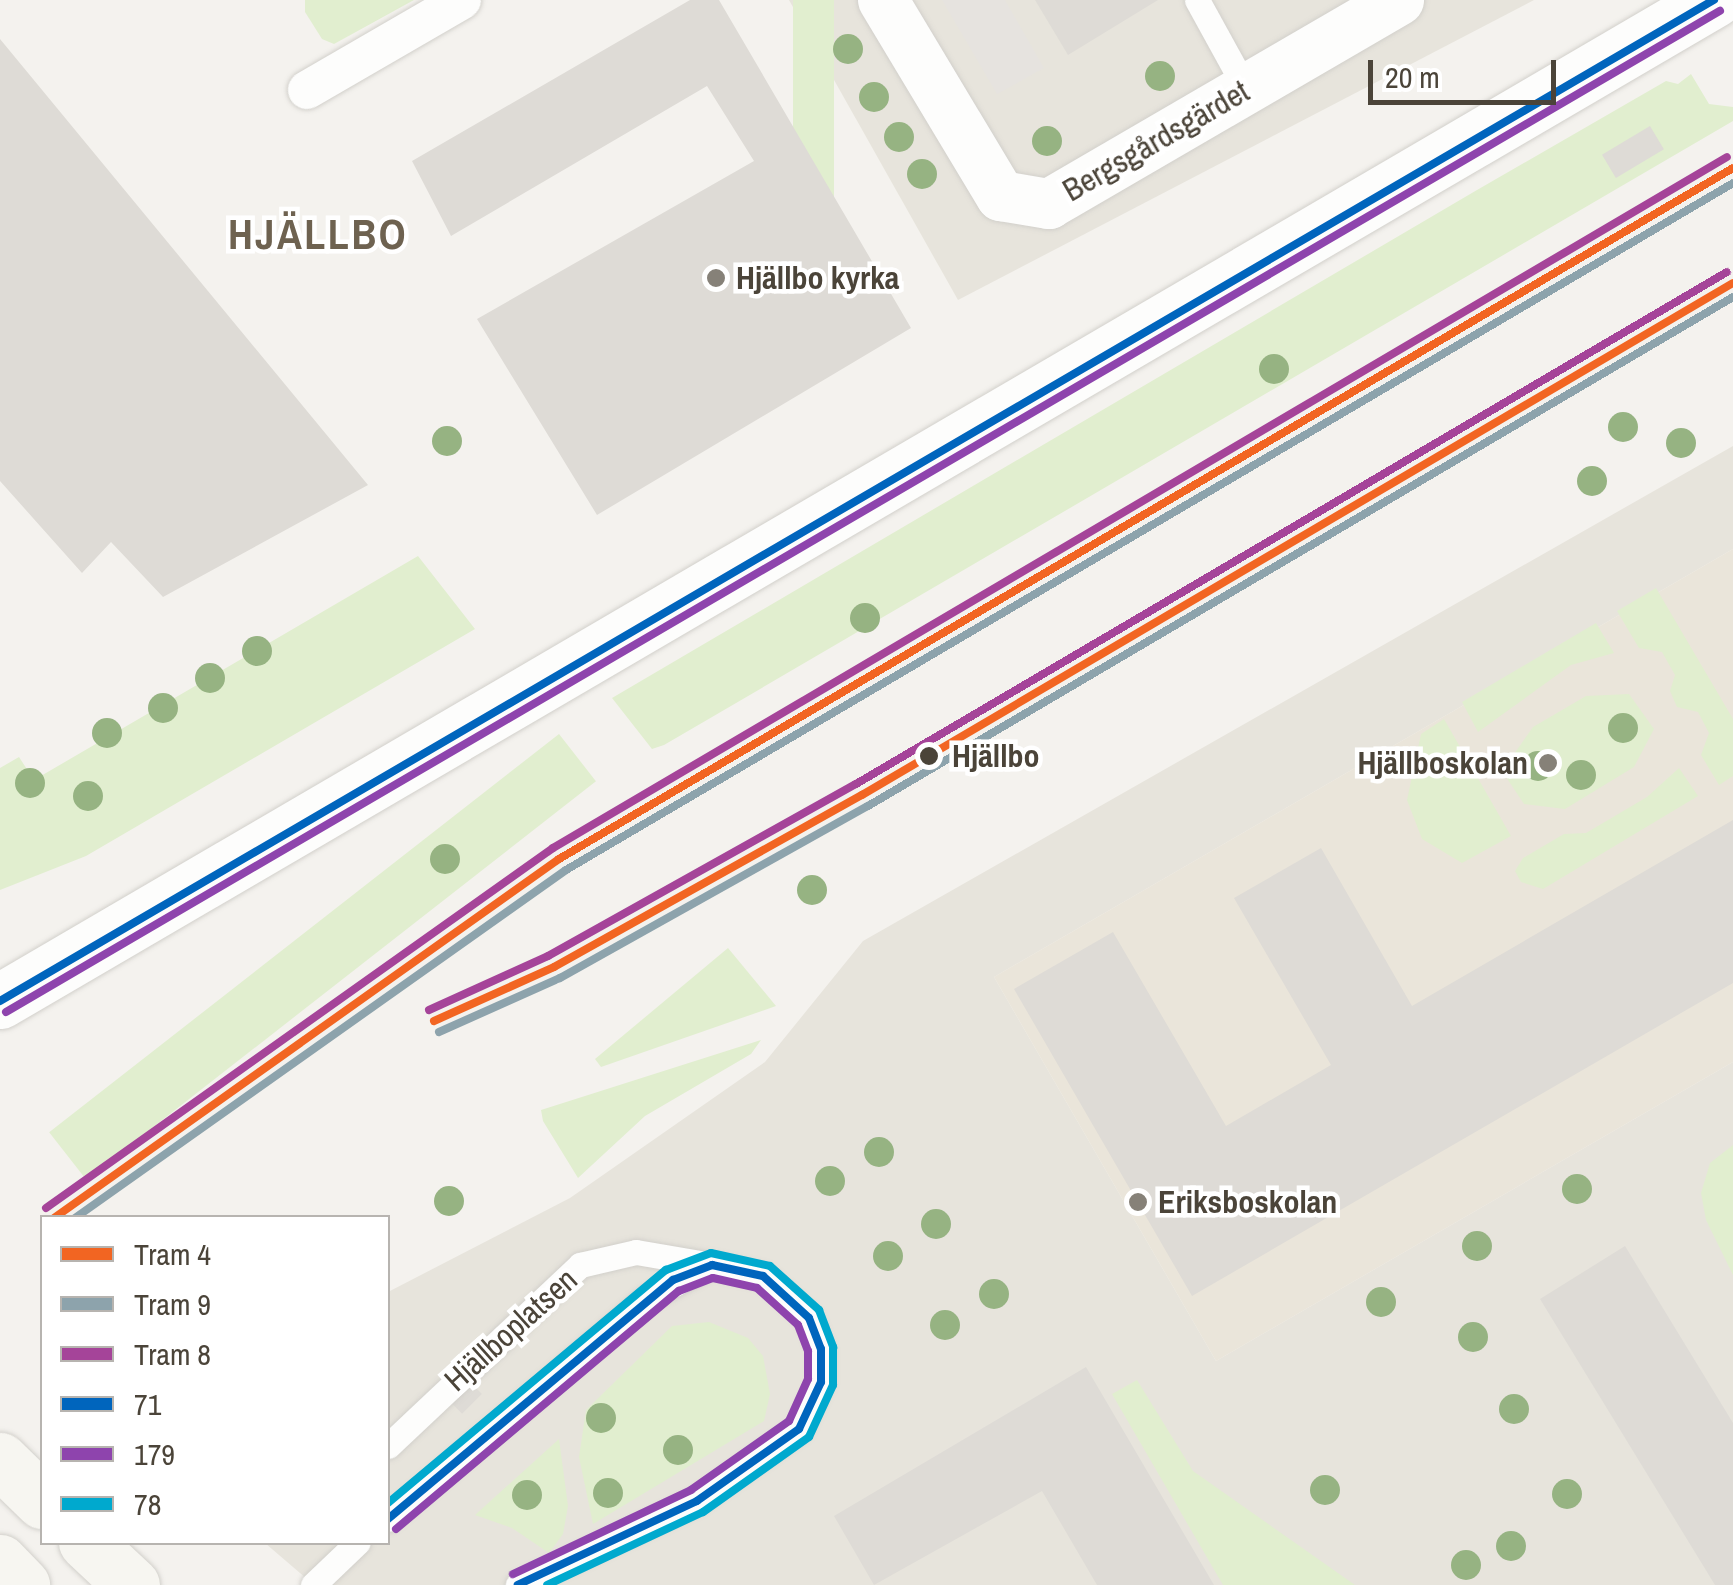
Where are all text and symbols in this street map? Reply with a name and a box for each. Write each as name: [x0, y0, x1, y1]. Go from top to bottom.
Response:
scale bar: [1373, 40, 1560, 102]
text: 20 m: [1385, 57, 1440, 97]
street label: Bergsgårdsgärdet: [1056, 72, 1256, 210]
district label: HJÄLLBO: [228, 209, 408, 259]
place label: Hjällbo kyrka: [736, 259, 899, 297]
marker: Hjällbo kyrka: [705, 267, 727, 289]
place label: Hjällbo: [952, 737, 1039, 775]
marker: Hjällbo: [916, 743, 942, 769]
place label: Hjällboskolan: [1357, 744, 1528, 782]
marker: Hjällboskolan: [1537, 752, 1559, 774]
place label: Eriksboskolan: [1158, 1183, 1337, 1221]
marker: Eriksboskolan: [1127, 1191, 1149, 1213]
legend: [40, 1215, 390, 1545]
text: Tram 4: [134, 1234, 211, 1274]
street label: Hjällboplatsen: [437, 1261, 585, 1399]
text: Tram 9: [134, 1284, 211, 1324]
text: Tram 8: [134, 1334, 211, 1374]
text: 71: [134, 1384, 161, 1424]
text: 179: [134, 1434, 175, 1474]
text: 78: [134, 1484, 161, 1524]

